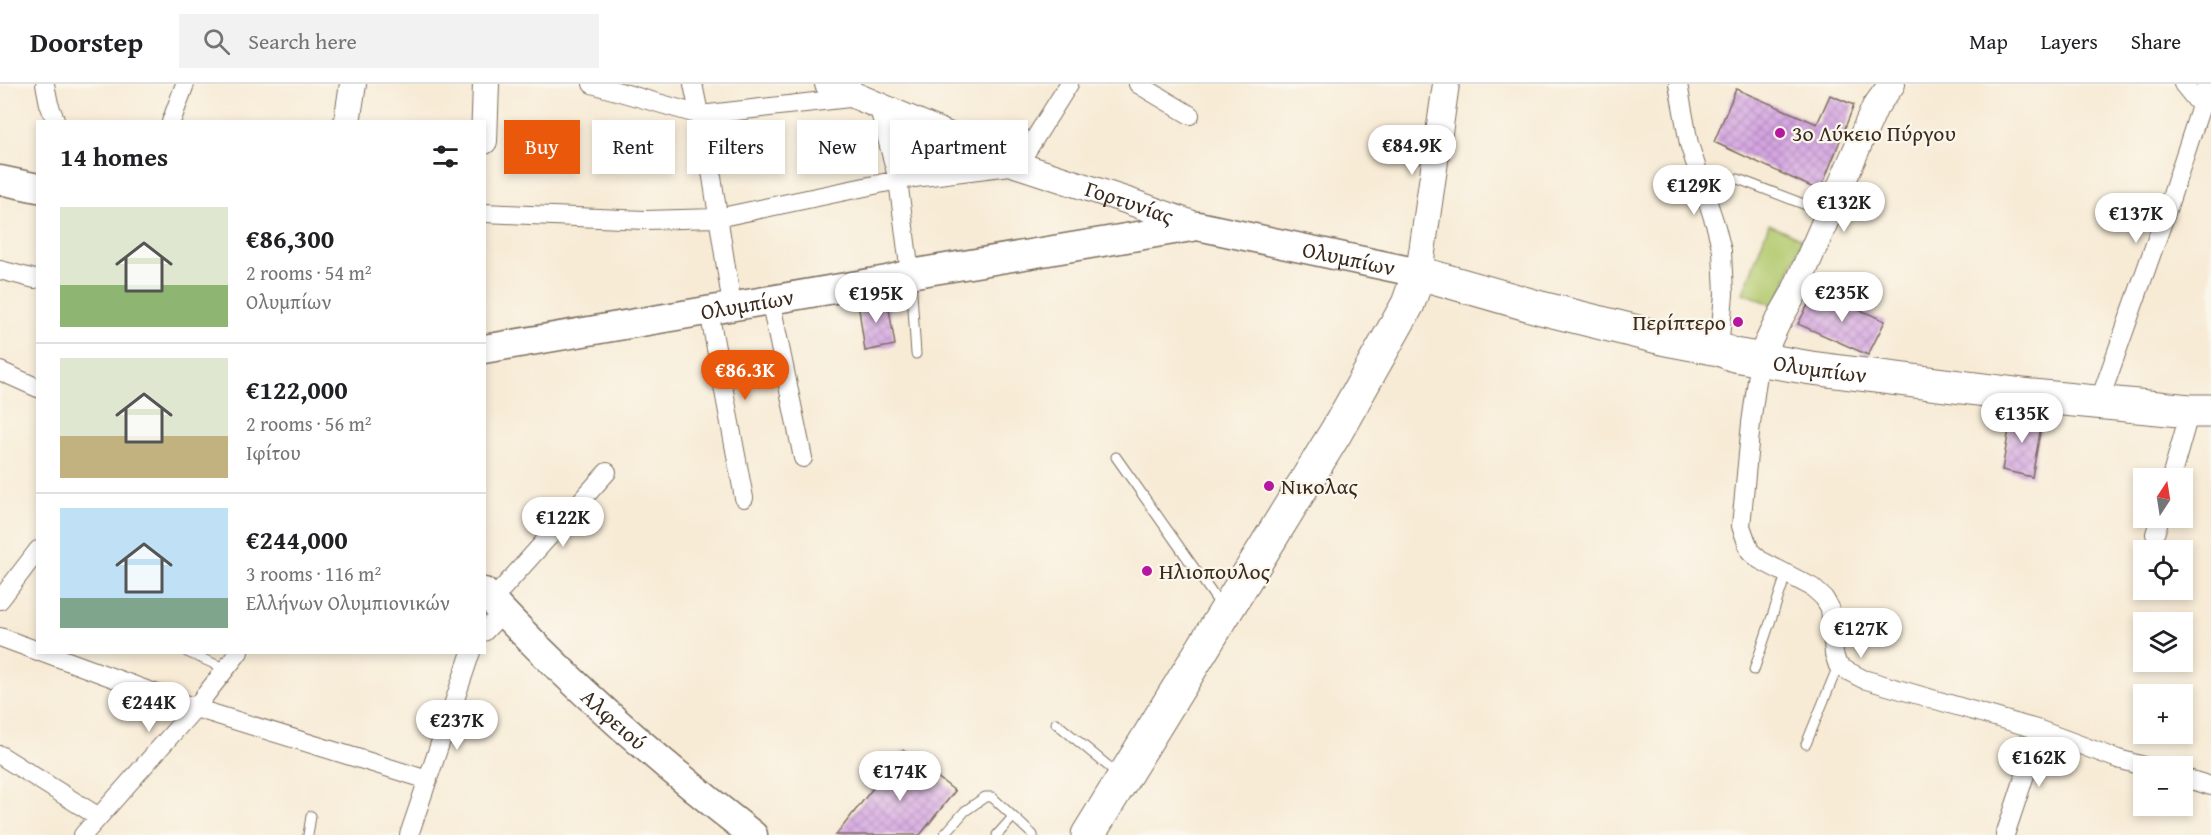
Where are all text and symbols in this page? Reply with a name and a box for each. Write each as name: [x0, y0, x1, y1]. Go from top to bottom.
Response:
search box: [179, 14, 599, 68]
text: Doorstep: [30, 21, 143, 62]
icon: search: [200, 25, 233, 58]
text: Search here: [248, 25, 357, 57]
text: Map: [1969, 26, 2008, 57]
text: Layers: [2041, 26, 2098, 57]
text: Share: [2131, 26, 2181, 57]
place label: 3o Λύκειο Πύργου: [1792, 117, 1956, 149]
chip: Buy: [504, 120, 580, 174]
chip: Rent: [592, 120, 675, 174]
chip: Filters: [687, 120, 785, 174]
chip: New: [797, 120, 878, 174]
chip: Apartment: [890, 120, 1028, 174]
pin: €84.9K: [1363, 125, 1461, 176]
marker: 3o Λύκειο Πύργου: [1773, 126, 1787, 140]
text: €84.9K: [1382, 130, 1442, 159]
text: 14 homes: [60, 137, 168, 176]
icon: filters: [429, 140, 462, 173]
pin: €129K: [1652, 165, 1736, 216]
text: €129K: [1667, 170, 1721, 199]
street label: Γορτυνίας: [1081, 172, 1179, 232]
pin: €132K: [1802, 182, 1886, 233]
text: €132K: [1817, 187, 1871, 216]
pin: €137K: [2094, 193, 2178, 244]
text: €137K: [2109, 198, 2163, 227]
text: €86,300: [246, 219, 334, 258]
icon: home: [108, 231, 180, 303]
street label: Ολυμπίων: [1300, 233, 1398, 284]
text: 2 rooms · 54 m²: [246, 258, 372, 287]
pin: €235K: [1800, 272, 1884, 323]
pin: €195K: [834, 273, 918, 324]
text: €235K: [1815, 277, 1869, 306]
text: €195K: [849, 278, 903, 307]
street label: Ολυμπίων: [698, 280, 796, 328]
text: Ολυμπίων: [246, 287, 331, 316]
place label: Περίπτερο: [1632, 306, 1726, 338]
marker: Περίπτερο: [1731, 315, 1745, 329]
street label: Ολυμπίων: [1771, 346, 1869, 391]
pin: €86.3K: [696, 350, 794, 401]
text: €86.3K: [715, 355, 775, 384]
text: €122,000: [246, 370, 348, 409]
icon: home: [108, 382, 180, 454]
pin: €135K: [1980, 393, 2064, 444]
text: €135K: [1995, 398, 2049, 427]
text: 2 rooms · 56 m²: [246, 409, 372, 438]
text: Ιφίτου: [246, 438, 301, 467]
north arrow: [2133, 468, 2193, 528]
map controls: [2133, 468, 2193, 816]
place label: Νικολας: [1281, 470, 1358, 502]
marker: Νικολας: [1262, 479, 1276, 493]
pin: €122K: [521, 497, 605, 548]
text: €122K: [536, 502, 590, 531]
text: €244,000: [246, 520, 348, 559]
icon: home: [108, 532, 180, 604]
button: locate: [2133, 540, 2193, 600]
place label: Ηλιοπουλος: [1159, 555, 1271, 587]
text: 3 rooms · 116 m²: [246, 559, 381, 588]
marker: Ηλιοπουλος: [1140, 564, 1154, 578]
text: Ελλήνων Ολυμπιονικών: [246, 588, 450, 617]
pin: €127K: [1819, 608, 1903, 659]
button: layers: [2133, 612, 2193, 672]
text: €127K: [1834, 613, 1888, 642]
street label: Αλφειού: [574, 681, 654, 757]
pin: €244K: [107, 682, 191, 733]
button: +: [2133, 684, 2193, 744]
text: €244K: [122, 687, 176, 716]
pin: €237K: [415, 700, 499, 751]
text: €237K: [430, 705, 484, 734]
pin: €162K: [1997, 737, 2081, 788]
text: €162K: [2012, 742, 2066, 771]
pin: €174K: [858, 751, 942, 802]
text: €174K: [873, 756, 927, 785]
button: −: [2133, 756, 2193, 816]

